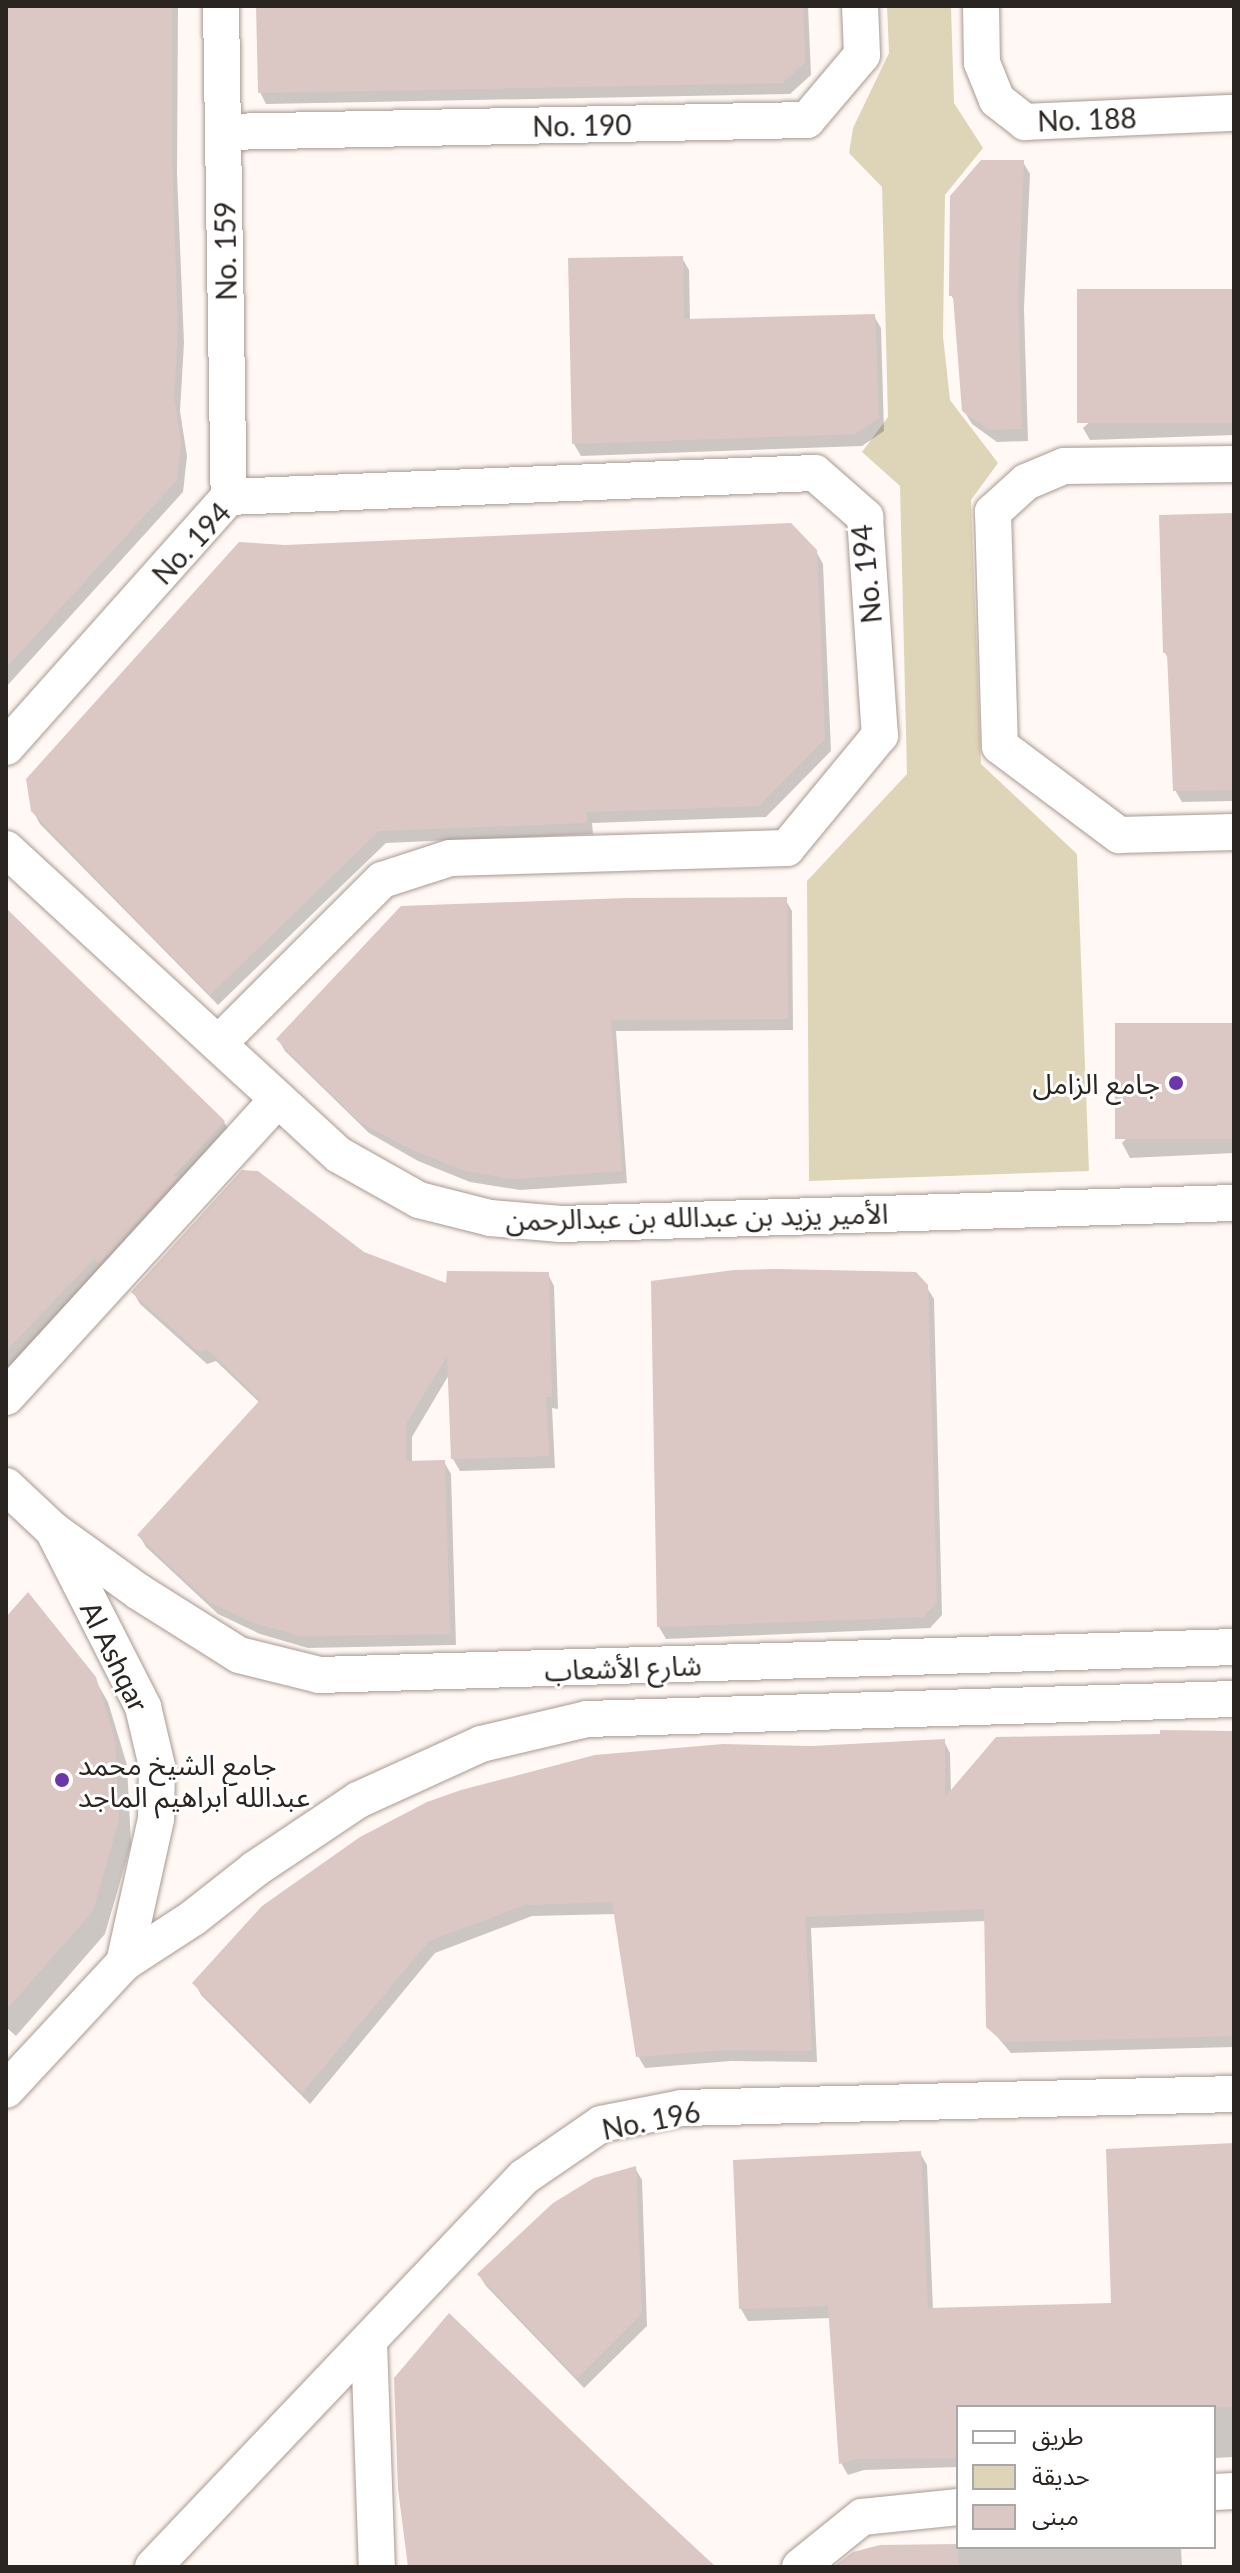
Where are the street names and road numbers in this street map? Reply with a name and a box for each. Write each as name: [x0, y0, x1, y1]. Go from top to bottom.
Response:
street label: No. 188: [1037, 100, 1137, 138]
street label: No. 190: [532, 107, 632, 143]
street label: No. 159: [207, 201, 243, 301]
street label: No. 194: [145, 495, 237, 591]
street label: No. 194: [844, 523, 888, 625]
street label: الأمير يزيد بن عبدالله بن عبدالرحمن: [505, 1196, 889, 1236]
street label: Al Ashqar: [74, 1595, 156, 1717]
street label: شارع الأشعاب: [544, 1647, 702, 1687]
street label: No. 196: [599, 2094, 703, 2146]

